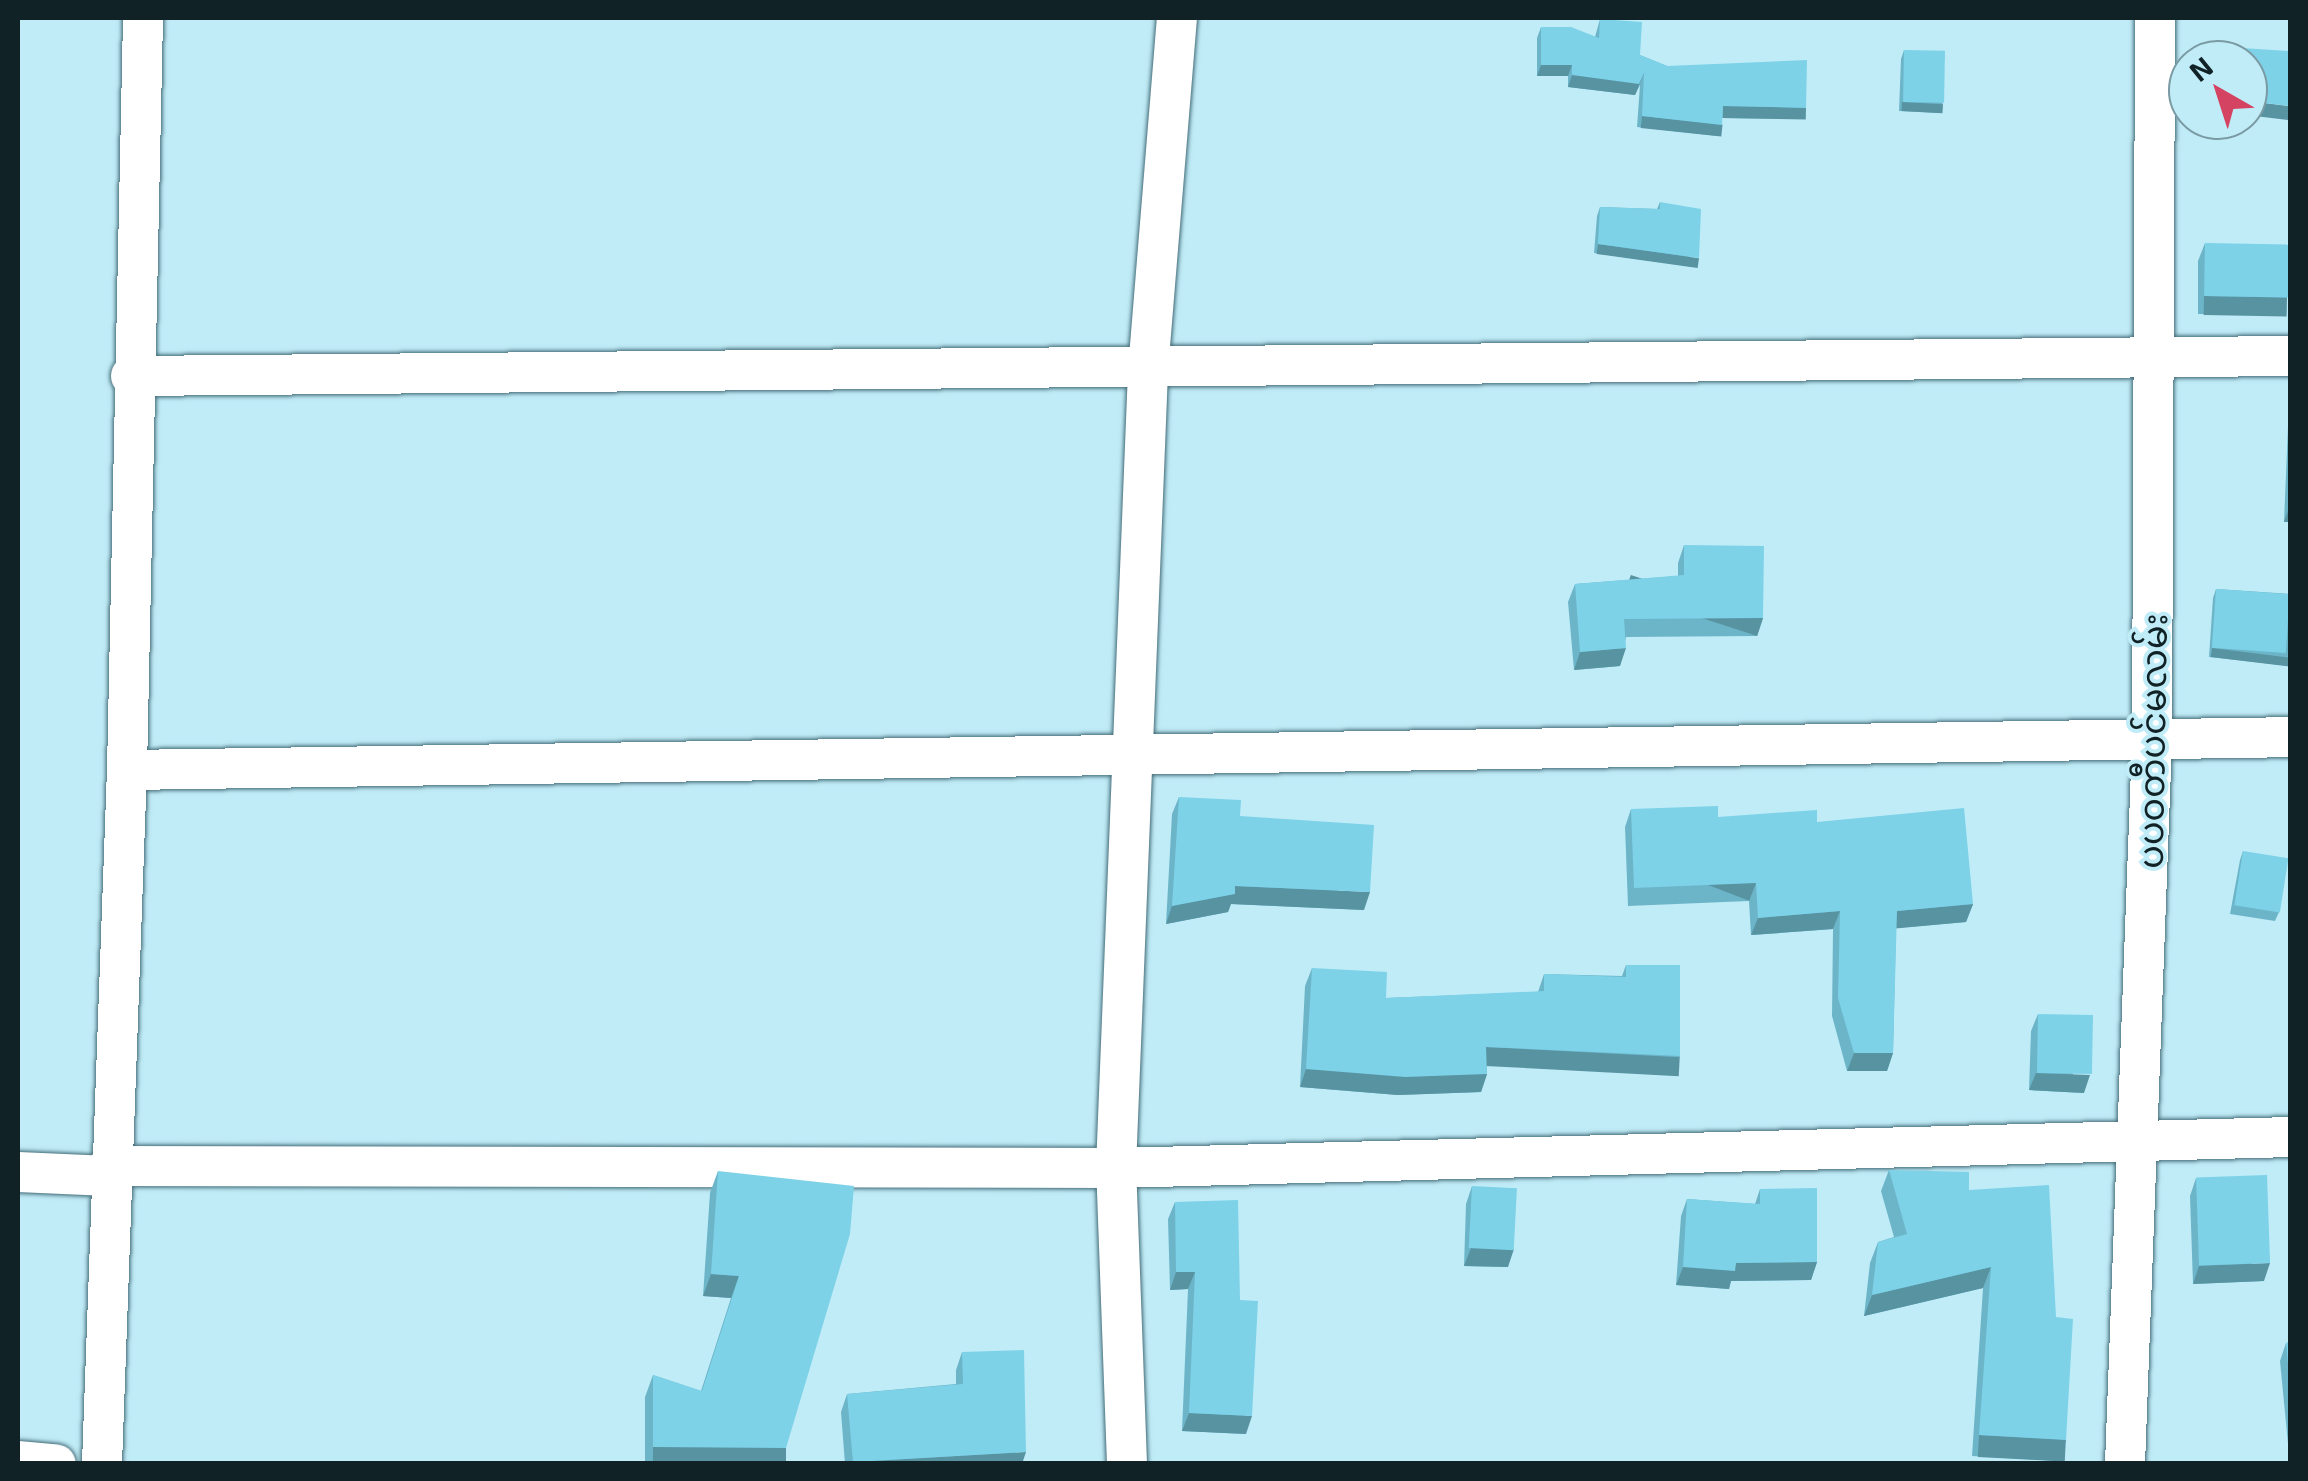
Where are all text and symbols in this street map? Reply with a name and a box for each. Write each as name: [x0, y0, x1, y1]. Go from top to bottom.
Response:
north arrow: [2168, 40, 2268, 140]
text: N: [2182, 49, 2219, 88]
street label: ပပဝတီပင်မလမ်း: [2128, 613, 2174, 869]

